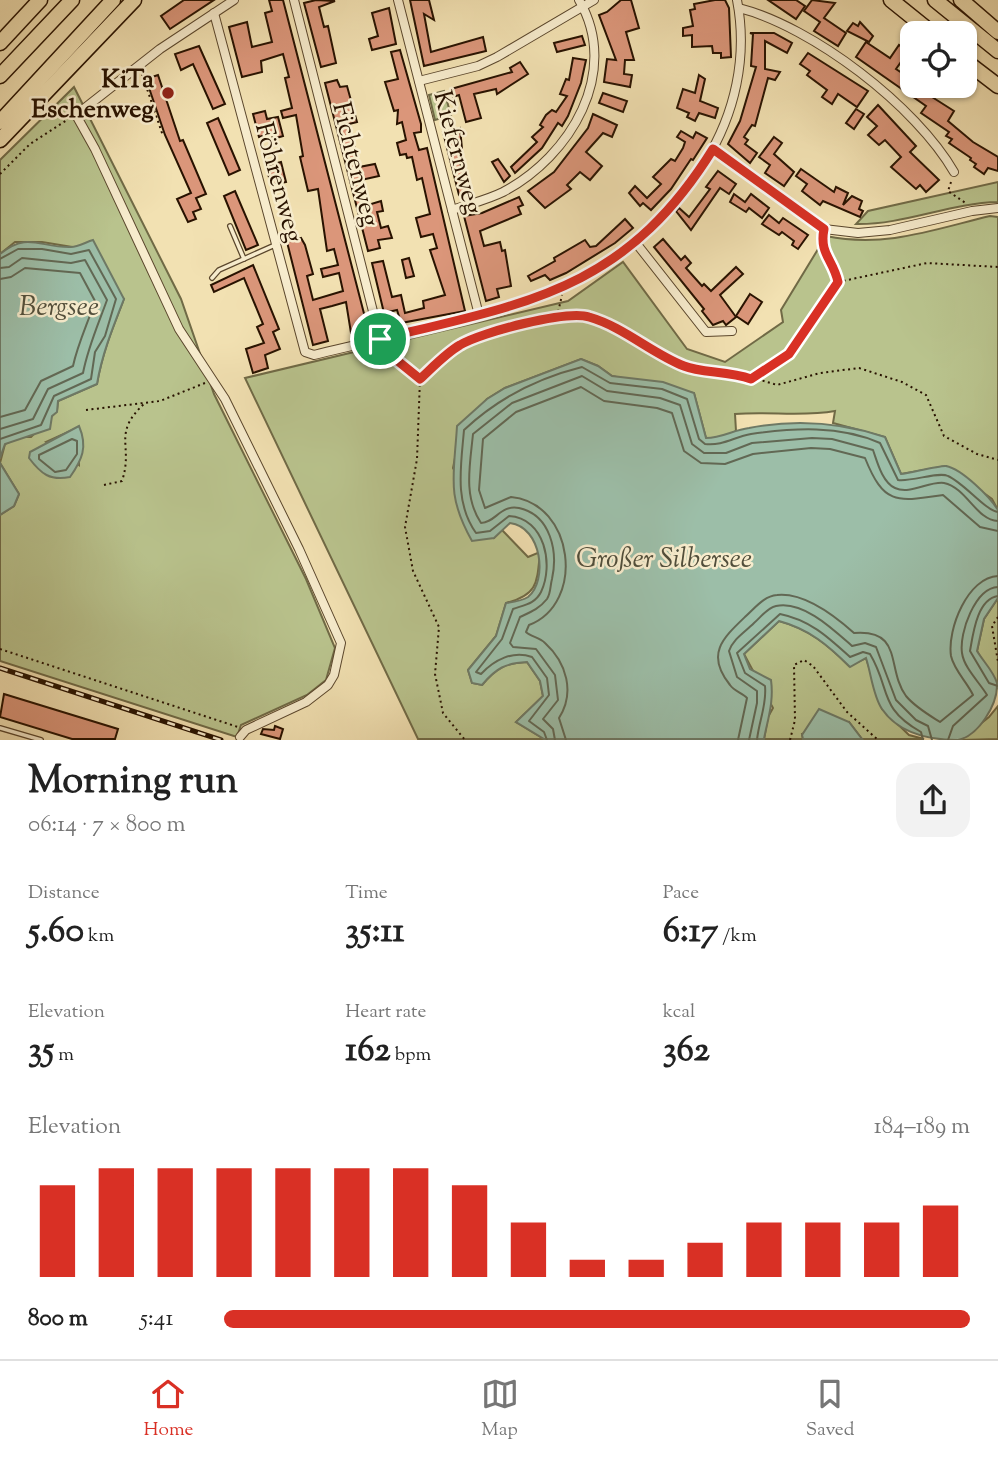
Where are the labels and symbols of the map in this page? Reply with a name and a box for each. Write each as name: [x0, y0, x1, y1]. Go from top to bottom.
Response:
place label: KiTa Eschenweg: [31, 62, 154, 129]
marker: KiTa Eschenweg: [160, 85, 176, 101]
street label: Kiefernweg: [422, 87, 491, 219]
street label: Fichtenweg: [321, 99, 388, 231]
street label: Föhrenweg: [244, 118, 311, 247]
water label: Bergsee: [19, 288, 99, 328]
pin: [350, 309, 410, 369]
water label: Großer Silbersee: [576, 540, 752, 580]

